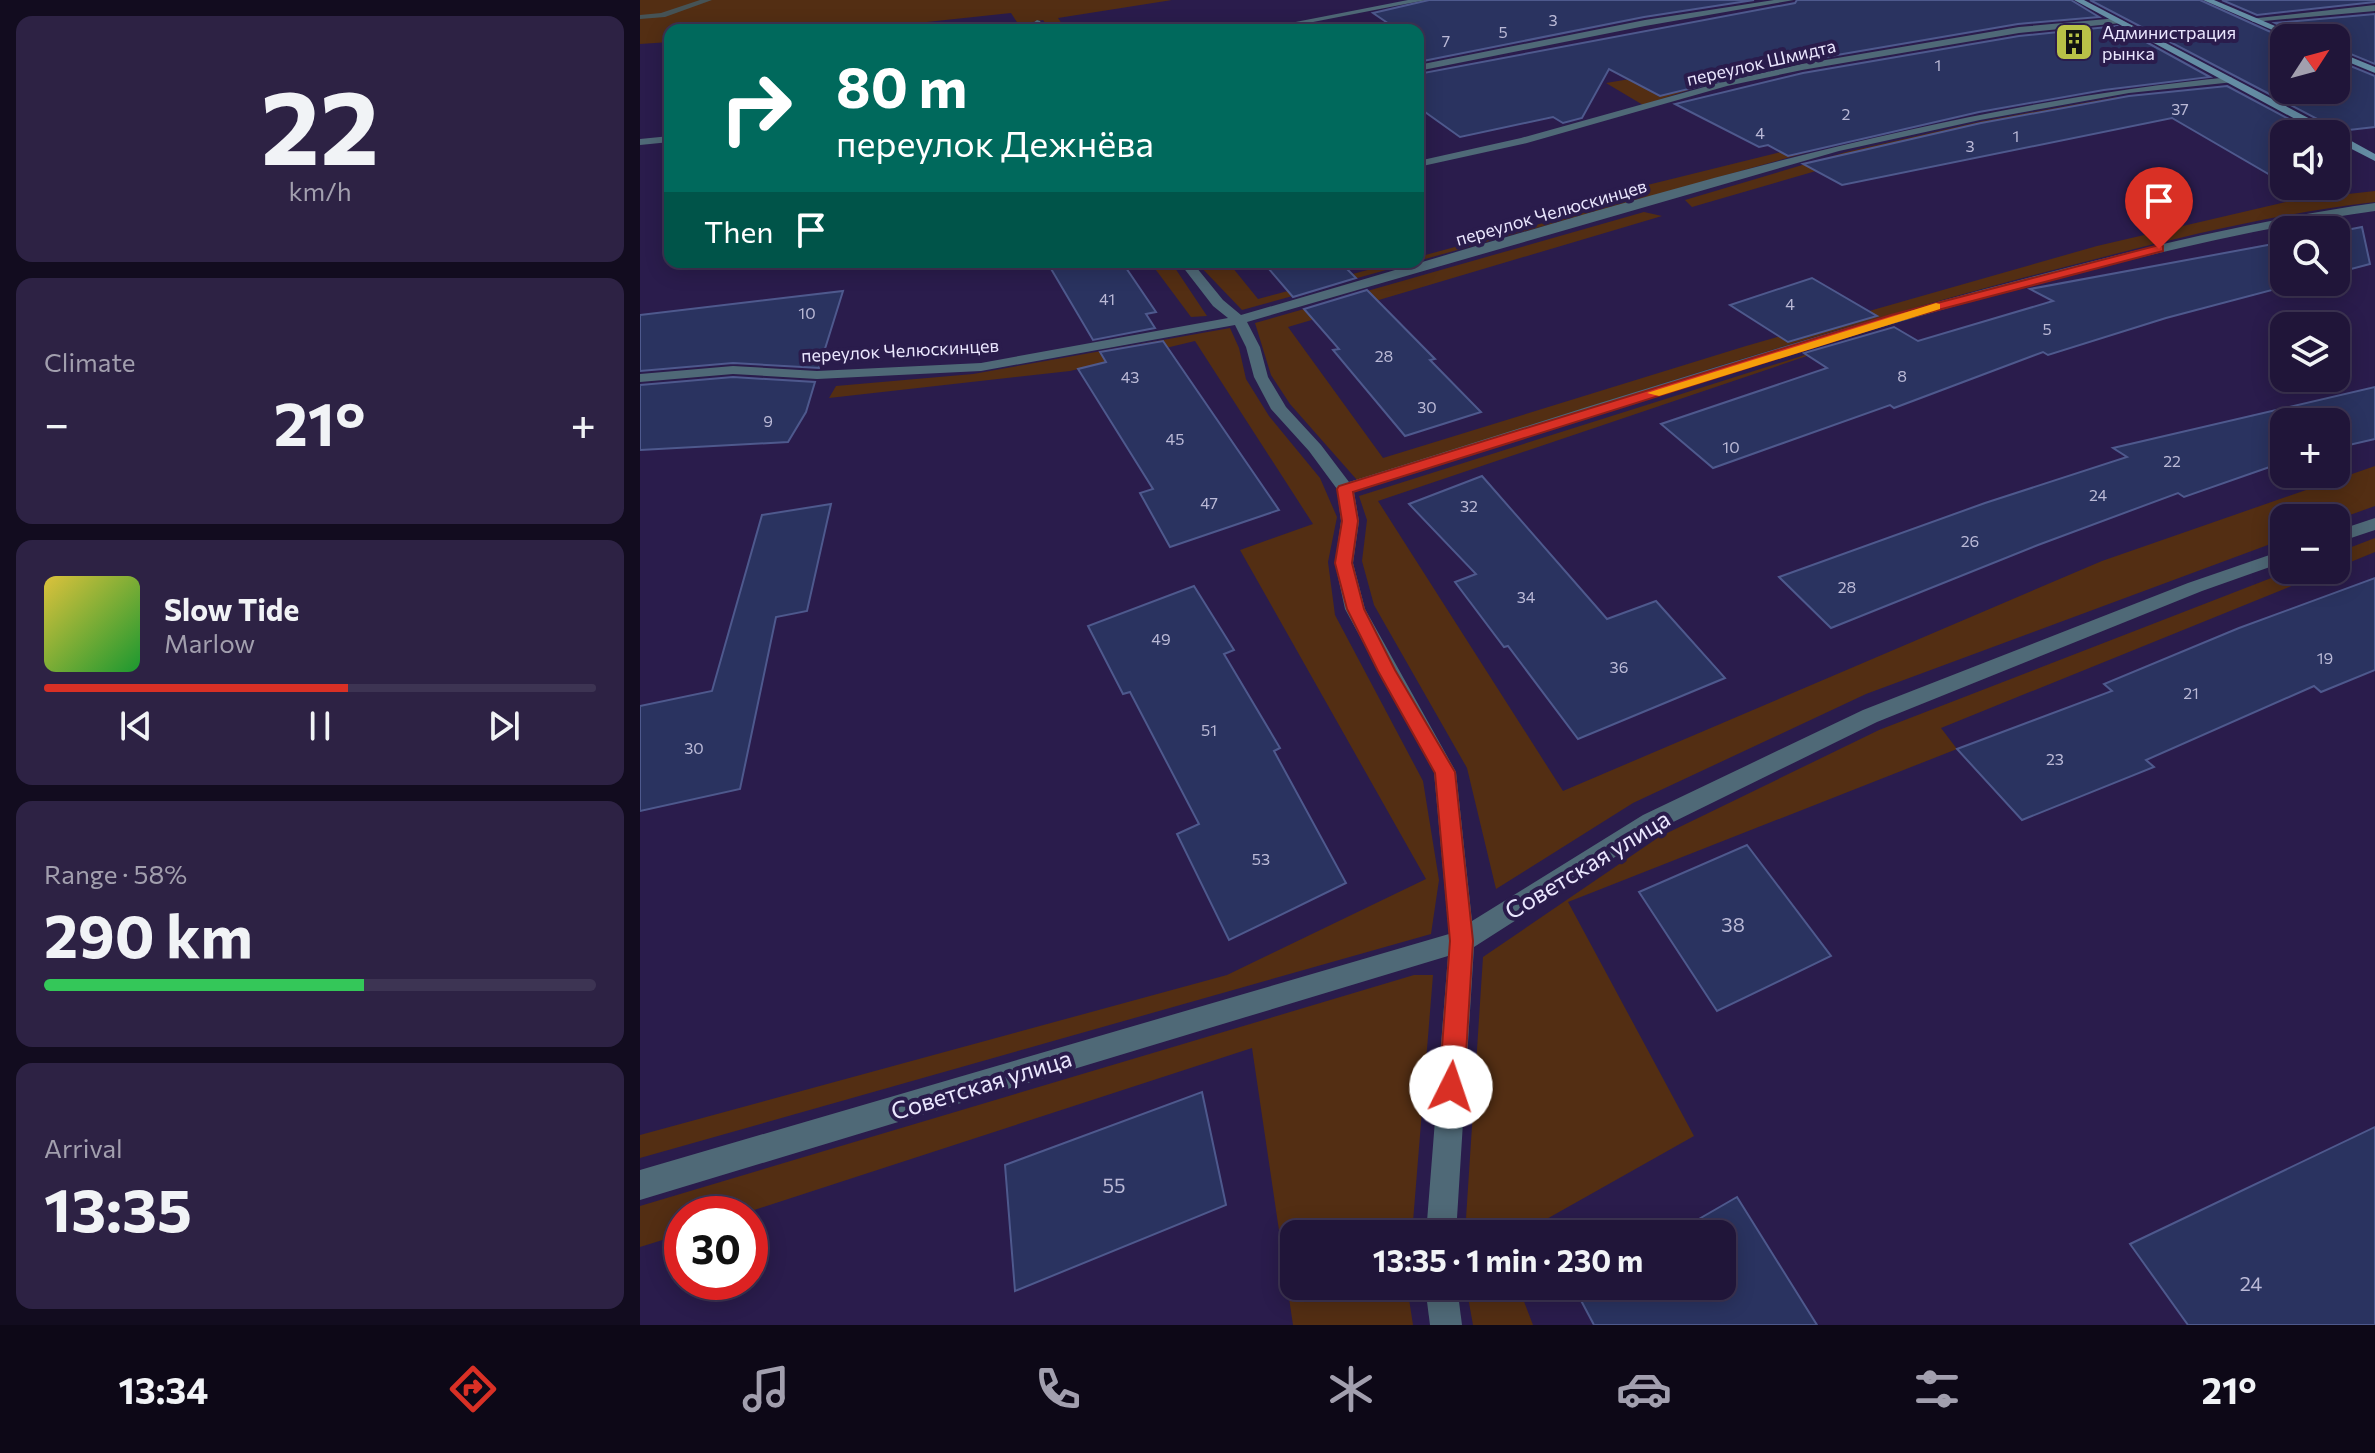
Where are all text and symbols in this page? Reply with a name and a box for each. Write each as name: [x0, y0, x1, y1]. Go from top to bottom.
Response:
house number: 3: [1548, 10, 1558, 29]
building icon: Администрация рынка: [2053, 21, 2095, 63]
place label: Администрация рынка: [2102, 21, 2236, 64]
house number: 5: [1498, 22, 1508, 41]
north arrow: [2270, 24, 2350, 104]
map controls: [2270, 24, 2350, 584]
house number: 7: [1442, 31, 1450, 50]
street label: переулок Шмидта: [1684, 34, 1838, 90]
text: 80 m: [836, 51, 967, 120]
house number: 1: [1935, 55, 1941, 74]
icon: right: [704, 56, 808, 160]
text: 22: [261, 59, 379, 186]
house number: 37: [2171, 99, 2189, 118]
house number: 2: [1842, 104, 1851, 123]
text: переулок Дежнёва: [836, 120, 1154, 164]
button: sound: [2270, 120, 2350, 200]
house number: 4: [1755, 123, 1765, 142]
house number: 1: [2013, 126, 2019, 145]
house number: 3: [1965, 136, 1975, 155]
pin: [2125, 167, 2193, 249]
street label: переулок Челюскинцев: [1453, 174, 1649, 250]
text: km/h: [288, 175, 352, 206]
icon: arrive: [2137, 179, 2181, 223]
icon: arrive: [789, 208, 833, 252]
text: Then: [704, 212, 773, 249]
button: search: [2270, 216, 2350, 296]
house number: 41: [1099, 289, 1115, 308]
house number: 4: [1785, 294, 1795, 313]
house number: 10: [798, 303, 816, 322]
button: layers: [2270, 312, 2350, 392]
house number: 5: [2042, 319, 2052, 338]
street label: переулок Челюскинцев: [801, 334, 999, 366]
text: Climate: [44, 346, 136, 377]
house number: 28: [1375, 346, 1393, 365]
house number: 8: [1897, 366, 1907, 385]
house number: 43: [1121, 367, 1139, 386]
text: 21°: [274, 385, 366, 458]
text: −: [44, 395, 69, 449]
text: +: [570, 395, 596, 449]
house number: 30: [1417, 397, 1437, 416]
button: +: [2270, 408, 2350, 488]
house number: 9: [763, 411, 773, 430]
house number: 45: [1166, 429, 1184, 448]
house number: 10: [1722, 437, 1740, 456]
house number: 22: [2163, 451, 2181, 470]
house number: 24: [2089, 485, 2107, 504]
house number: 47: [1200, 493, 1218, 512]
house number: 32: [1460, 496, 1478, 515]
button: −: [2270, 504, 2350, 584]
house number: 26: [1961, 531, 1979, 550]
house number: 28: [1838, 577, 1856, 596]
house number: 34: [1517, 587, 1536, 606]
text: Slow Tide: [164, 590, 299, 627]
text: Marlow: [164, 627, 255, 658]
house number: 49: [1151, 629, 1171, 648]
house number: 19: [2317, 648, 2333, 667]
house number: 36: [1610, 657, 1628, 676]
house number: 21: [2183, 683, 2199, 702]
icon: previous: [114, 704, 158, 748]
icon: pause: [298, 704, 342, 748]
icon: next: [482, 704, 526, 748]
house number: 51: [1201, 720, 1217, 739]
house number: 30: [684, 738, 704, 757]
house number: 23: [2046, 749, 2064, 768]
street label: Советская улица: [1499, 803, 1675, 925]
house number: 53: [1252, 849, 1270, 868]
text: Range · 58%: [44, 858, 187, 889]
text: 290 km: [44, 897, 253, 970]
house number: 38: [1721, 912, 1745, 936]
street label: Советская улица: [887, 1043, 1075, 1125]
position arrow: [1409, 1045, 1493, 1129]
text: Arrival: [44, 1132, 123, 1163]
text: 13:35: [44, 1171, 192, 1244]
house number: 55: [1103, 1173, 1125, 1197]
speed limit sign: 30: [664, 1196, 768, 1300]
text: 13:35 · 1 min · 230 m: [1373, 1241, 1643, 1278]
house number: 24: [2240, 1271, 2262, 1295]
icon: directions: [445, 1361, 501, 1417]
icon: music: [738, 1361, 794, 1417]
icon: phone: [1030, 1361, 1086, 1417]
icon: climate: [1323, 1361, 1379, 1417]
icon: car: [1616, 1361, 1672, 1417]
icon: filters: [1909, 1361, 1965, 1417]
text: 13:34: [118, 1367, 208, 1411]
text: 21°: [2201, 1367, 2257, 1411]

